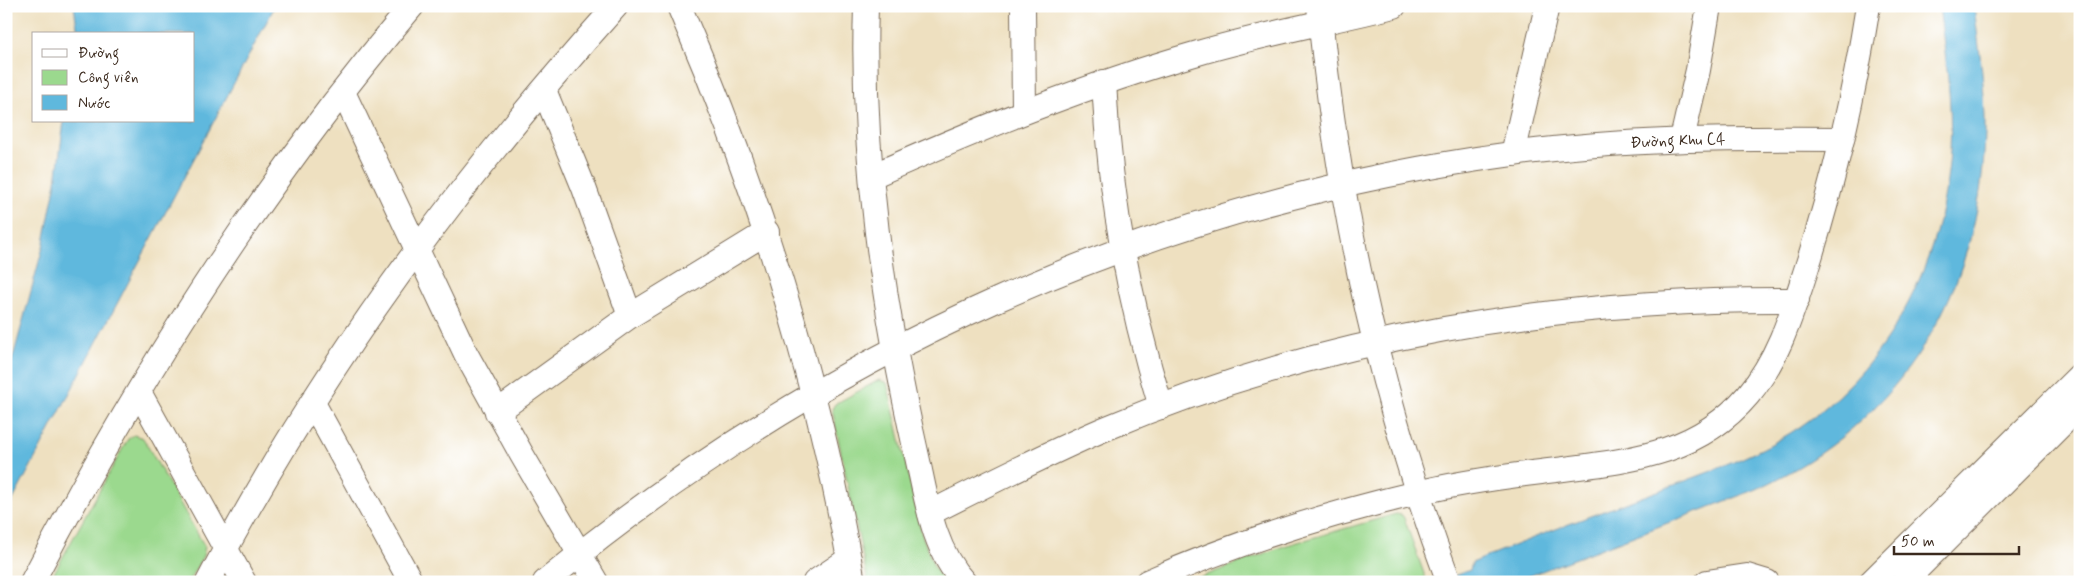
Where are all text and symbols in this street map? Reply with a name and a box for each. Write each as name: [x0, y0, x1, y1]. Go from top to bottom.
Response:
legend: [32, 32, 195, 122]
text: Đường: [78, 44, 119, 65]
text: Công viên: [78, 68, 138, 89]
text: Nước: [78, 94, 110, 114]
street label: Đường Khu C4: [1630, 129, 1726, 153]
scale bar: [1894, 523, 2018, 555]
text: 50 m: [1901, 532, 1935, 552]

